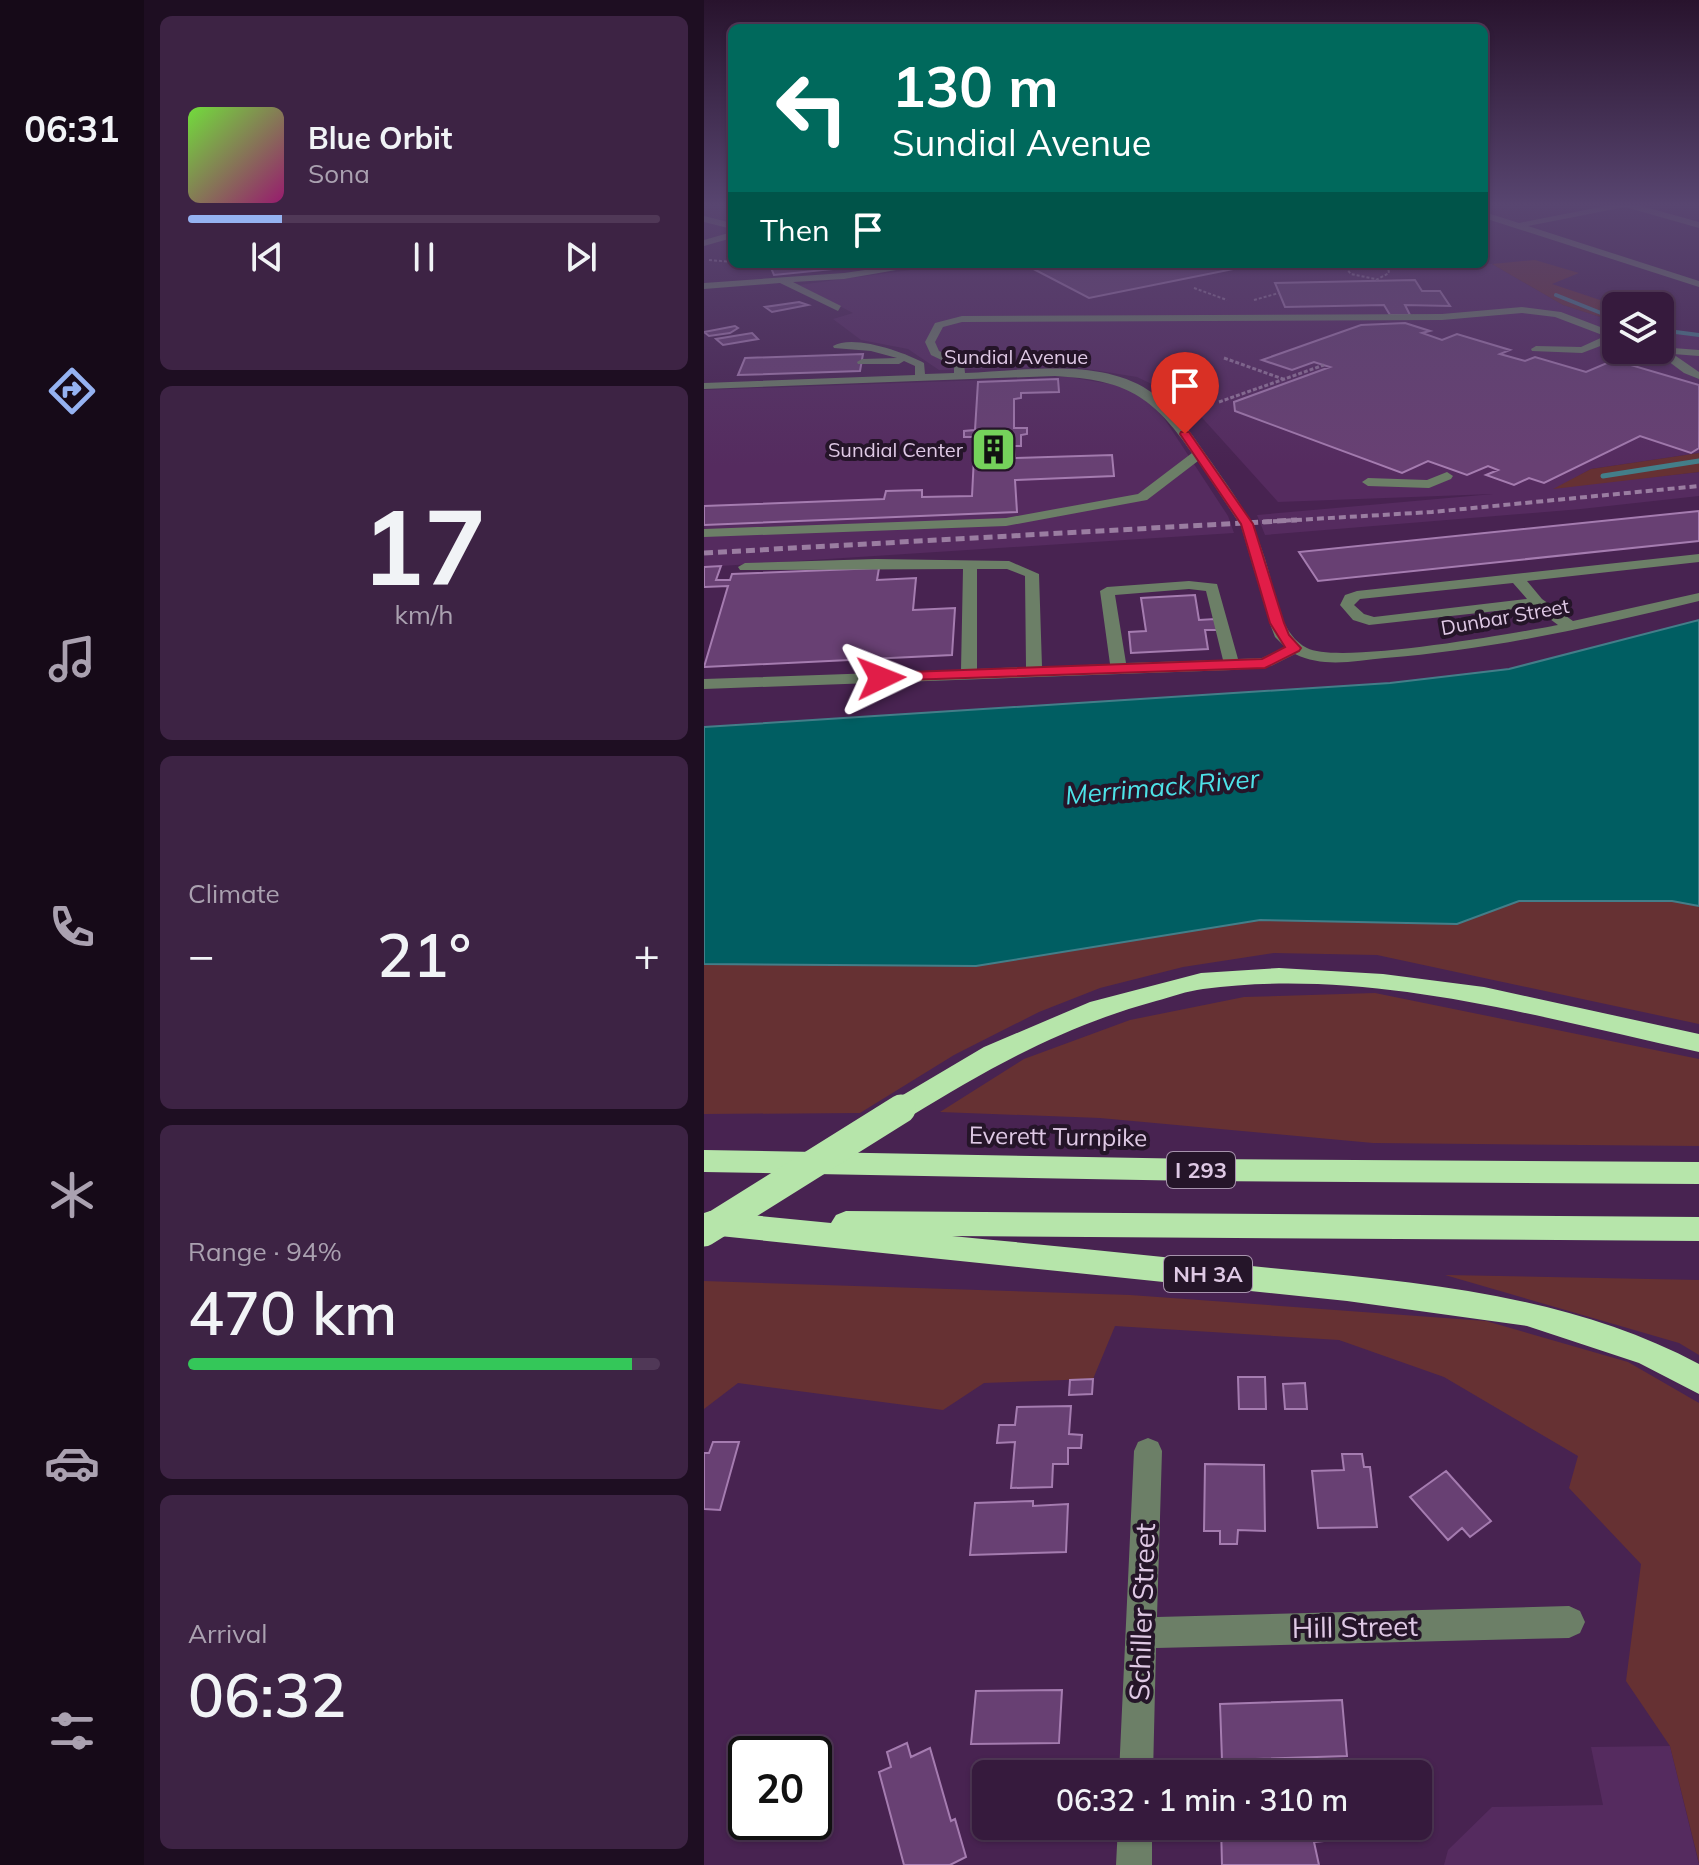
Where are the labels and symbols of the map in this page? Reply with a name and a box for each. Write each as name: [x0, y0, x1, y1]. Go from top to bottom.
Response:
street label: Sundial Avenue: [944, 344, 1088, 369]
pin: [1151, 352, 1219, 434]
building icon: Sundial Center: [970, 426, 1018, 474]
place label: Sundial Center: [828, 437, 964, 462]
street label: Dunbar Street: [1439, 593, 1571, 640]
position arrow: [839, 636, 923, 720]
water label: Merrimack River: [1064, 761, 1262, 811]
street label: Everett Turnpike: [969, 1119, 1148, 1153]
road number: I 293: [1167, 1152, 1235, 1188]
road number: NH 3A: [1164, 1256, 1252, 1292]
street label: Schiller Street: [1121, 1522, 1162, 1701]
street label: Hill Street: [1292, 1608, 1419, 1645]
speed limit sign: 20: [728, 1736, 832, 1840]

